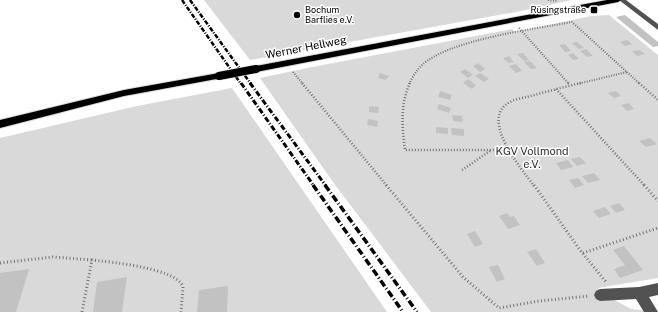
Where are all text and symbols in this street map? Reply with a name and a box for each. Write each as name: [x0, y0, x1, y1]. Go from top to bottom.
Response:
place label: Bochum Barflies e.V.: [305, 4, 354, 25]
place label: Rüsingstraße: [531, 4, 586, 15]
marker: Rüsingstraße: [589, 5, 599, 15]
marker: Bochum Barflies e.V.: [292, 10, 302, 20]
street label: Werner Hellweg: [264, 33, 348, 61]
park label: KGV Vollmond e.V.: [495, 145, 569, 170]

